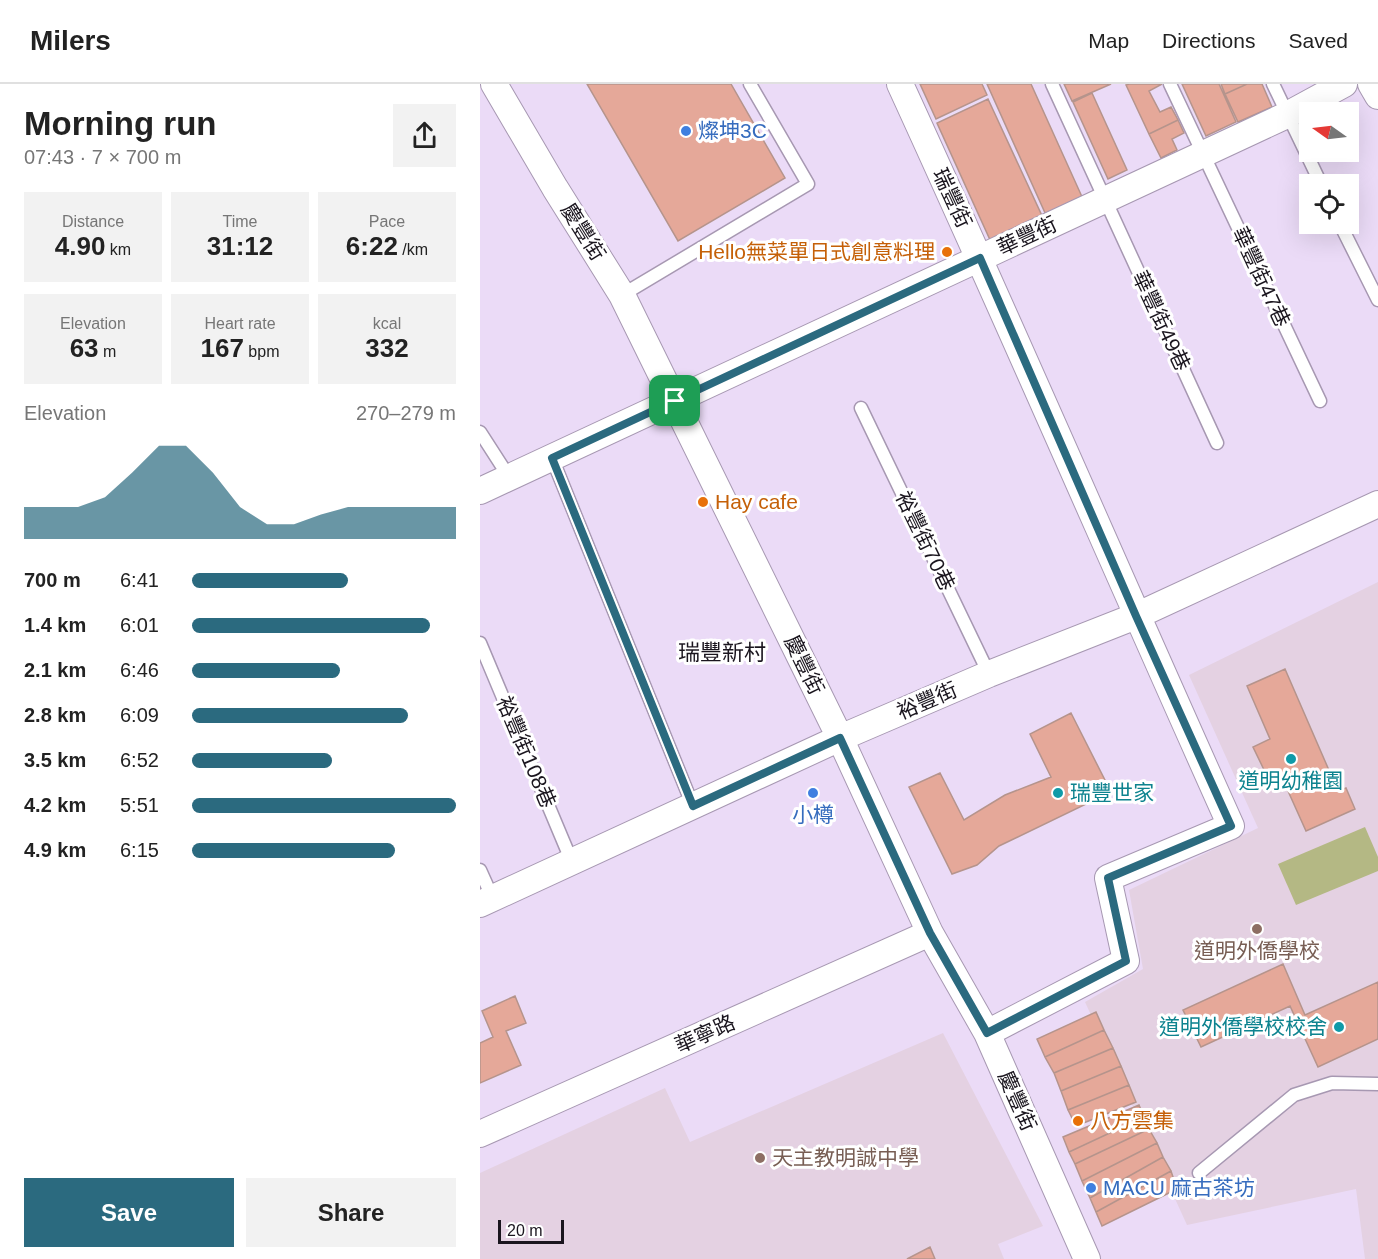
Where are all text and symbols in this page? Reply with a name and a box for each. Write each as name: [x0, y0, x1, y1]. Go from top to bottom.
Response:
text: Milers: [30, 25, 111, 56]
text: Map: [1088, 29, 1129, 52]
text: Directions: [1162, 29, 1255, 52]
text: Saved: [1288, 29, 1348, 52]
north arrow: [1299, 102, 1359, 162]
map controls: [1299, 102, 1359, 234]
button: share: [393, 104, 456, 167]
text: Morning run: [24, 105, 216, 142]
place label: 燦坤3C: [698, 119, 767, 142]
marker: 燦坤3C: [679, 124, 693, 138]
text: 07:43 · 7 × 700 m: [24, 146, 181, 168]
street label: 瑞豐街: [929, 164, 976, 231]
button: locate: [1299, 174, 1359, 234]
street label: 慶豐街: [557, 199, 610, 265]
street label: 華豐街: [993, 212, 1060, 259]
text: Distance: [62, 213, 124, 230]
text: Time: [223, 213, 257, 230]
text: Pace: [369, 213, 405, 230]
street label: 華豐街47巷: [1228, 223, 1295, 330]
text: 4.90: [55, 231, 105, 261]
text: 31:12: [207, 231, 273, 261]
text: 6:22: [346, 231, 398, 261]
place label: Hello無菜單日式創意料理: [698, 240, 935, 263]
text: km: [105, 241, 131, 258]
text: /km: [398, 241, 428, 258]
marker: Hello無菜單日式創意料理: [940, 245, 954, 259]
street label: 華豐街49巷: [1128, 267, 1195, 374]
text: Elevation: [60, 315, 126, 332]
text: Heart rate: [204, 315, 276, 332]
text: kcal: [373, 315, 401, 332]
text: 63: [70, 333, 99, 363]
text: 167: [201, 333, 244, 363]
text: 332: [365, 333, 409, 363]
text: m: [99, 343, 116, 360]
text: bpm: [244, 343, 279, 360]
pin: [649, 375, 700, 426]
icon: arrive: [658, 384, 691, 417]
text: Elevation: [24, 402, 106, 424]
text: 270–279 m: [356, 402, 456, 424]
street label: 裕豐街70巷: [892, 487, 959, 594]
place label: Hay cafe: [715, 490, 798, 513]
marker: Hay cafe: [696, 495, 710, 509]
text: 700 m: [24, 569, 81, 591]
text: 6:41: [120, 569, 159, 591]
text: 1.4 km: [24, 614, 86, 636]
text: 6:01: [120, 614, 159, 636]
street label: 慶豐街: [780, 631, 829, 698]
district label: 瑞豐新村: [678, 640, 766, 665]
text: 2.1 km: [24, 659, 86, 681]
text: 6:46: [120, 659, 159, 681]
street label: 裕豐街: [893, 678, 960, 723]
street label: 裕豐街108巷: [493, 693, 560, 811]
text: 2.8 km: [24, 704, 86, 726]
text: 6:09: [120, 704, 159, 726]
text: 3.5 km: [24, 749, 86, 771]
text: 6:52: [120, 749, 159, 771]
marker: 道明幼稚園: [1284, 752, 1298, 766]
place label: 道明幼稚園: [1239, 769, 1344, 792]
place label: 瑞豐世家: [1070, 781, 1154, 804]
marker: 小樽: [806, 786, 820, 800]
marker: 瑞豐世家: [1051, 786, 1065, 800]
text: 4.2 km: [24, 794, 86, 816]
text: 5:51: [120, 794, 159, 816]
place label: 小樽: [792, 803, 834, 826]
text: 4.9 km: [24, 839, 86, 861]
text: 6:15: [120, 839, 159, 861]
marker: 道明外僑學校: [1250, 922, 1264, 936]
place label: 道明外僑學校: [1194, 939, 1320, 962]
street label: 華寧路: [671, 1010, 738, 1057]
place label: 道明外僑學校校舍: [1159, 1015, 1327, 1038]
marker: 道明外僑學校校舍: [1332, 1020, 1346, 1034]
street label: 慶豐街: [994, 1067, 1041, 1134]
place label: 八方雲集: [1090, 1109, 1174, 1132]
marker: 八方雲集: [1071, 1114, 1085, 1128]
place label: 天主教明誠中學: [772, 1146, 919, 1169]
marker: 天主教明誠中學: [753, 1151, 767, 1165]
place label: MACU 麻古茶坊: [1103, 1176, 1255, 1199]
button: Save: [24, 1178, 234, 1247]
button: Share: [246, 1178, 456, 1247]
marker: MACU 麻古茶坊: [1084, 1181, 1098, 1195]
scale bar: [498, 1217, 564, 1244]
text: 20 m: [507, 1222, 543, 1239]

